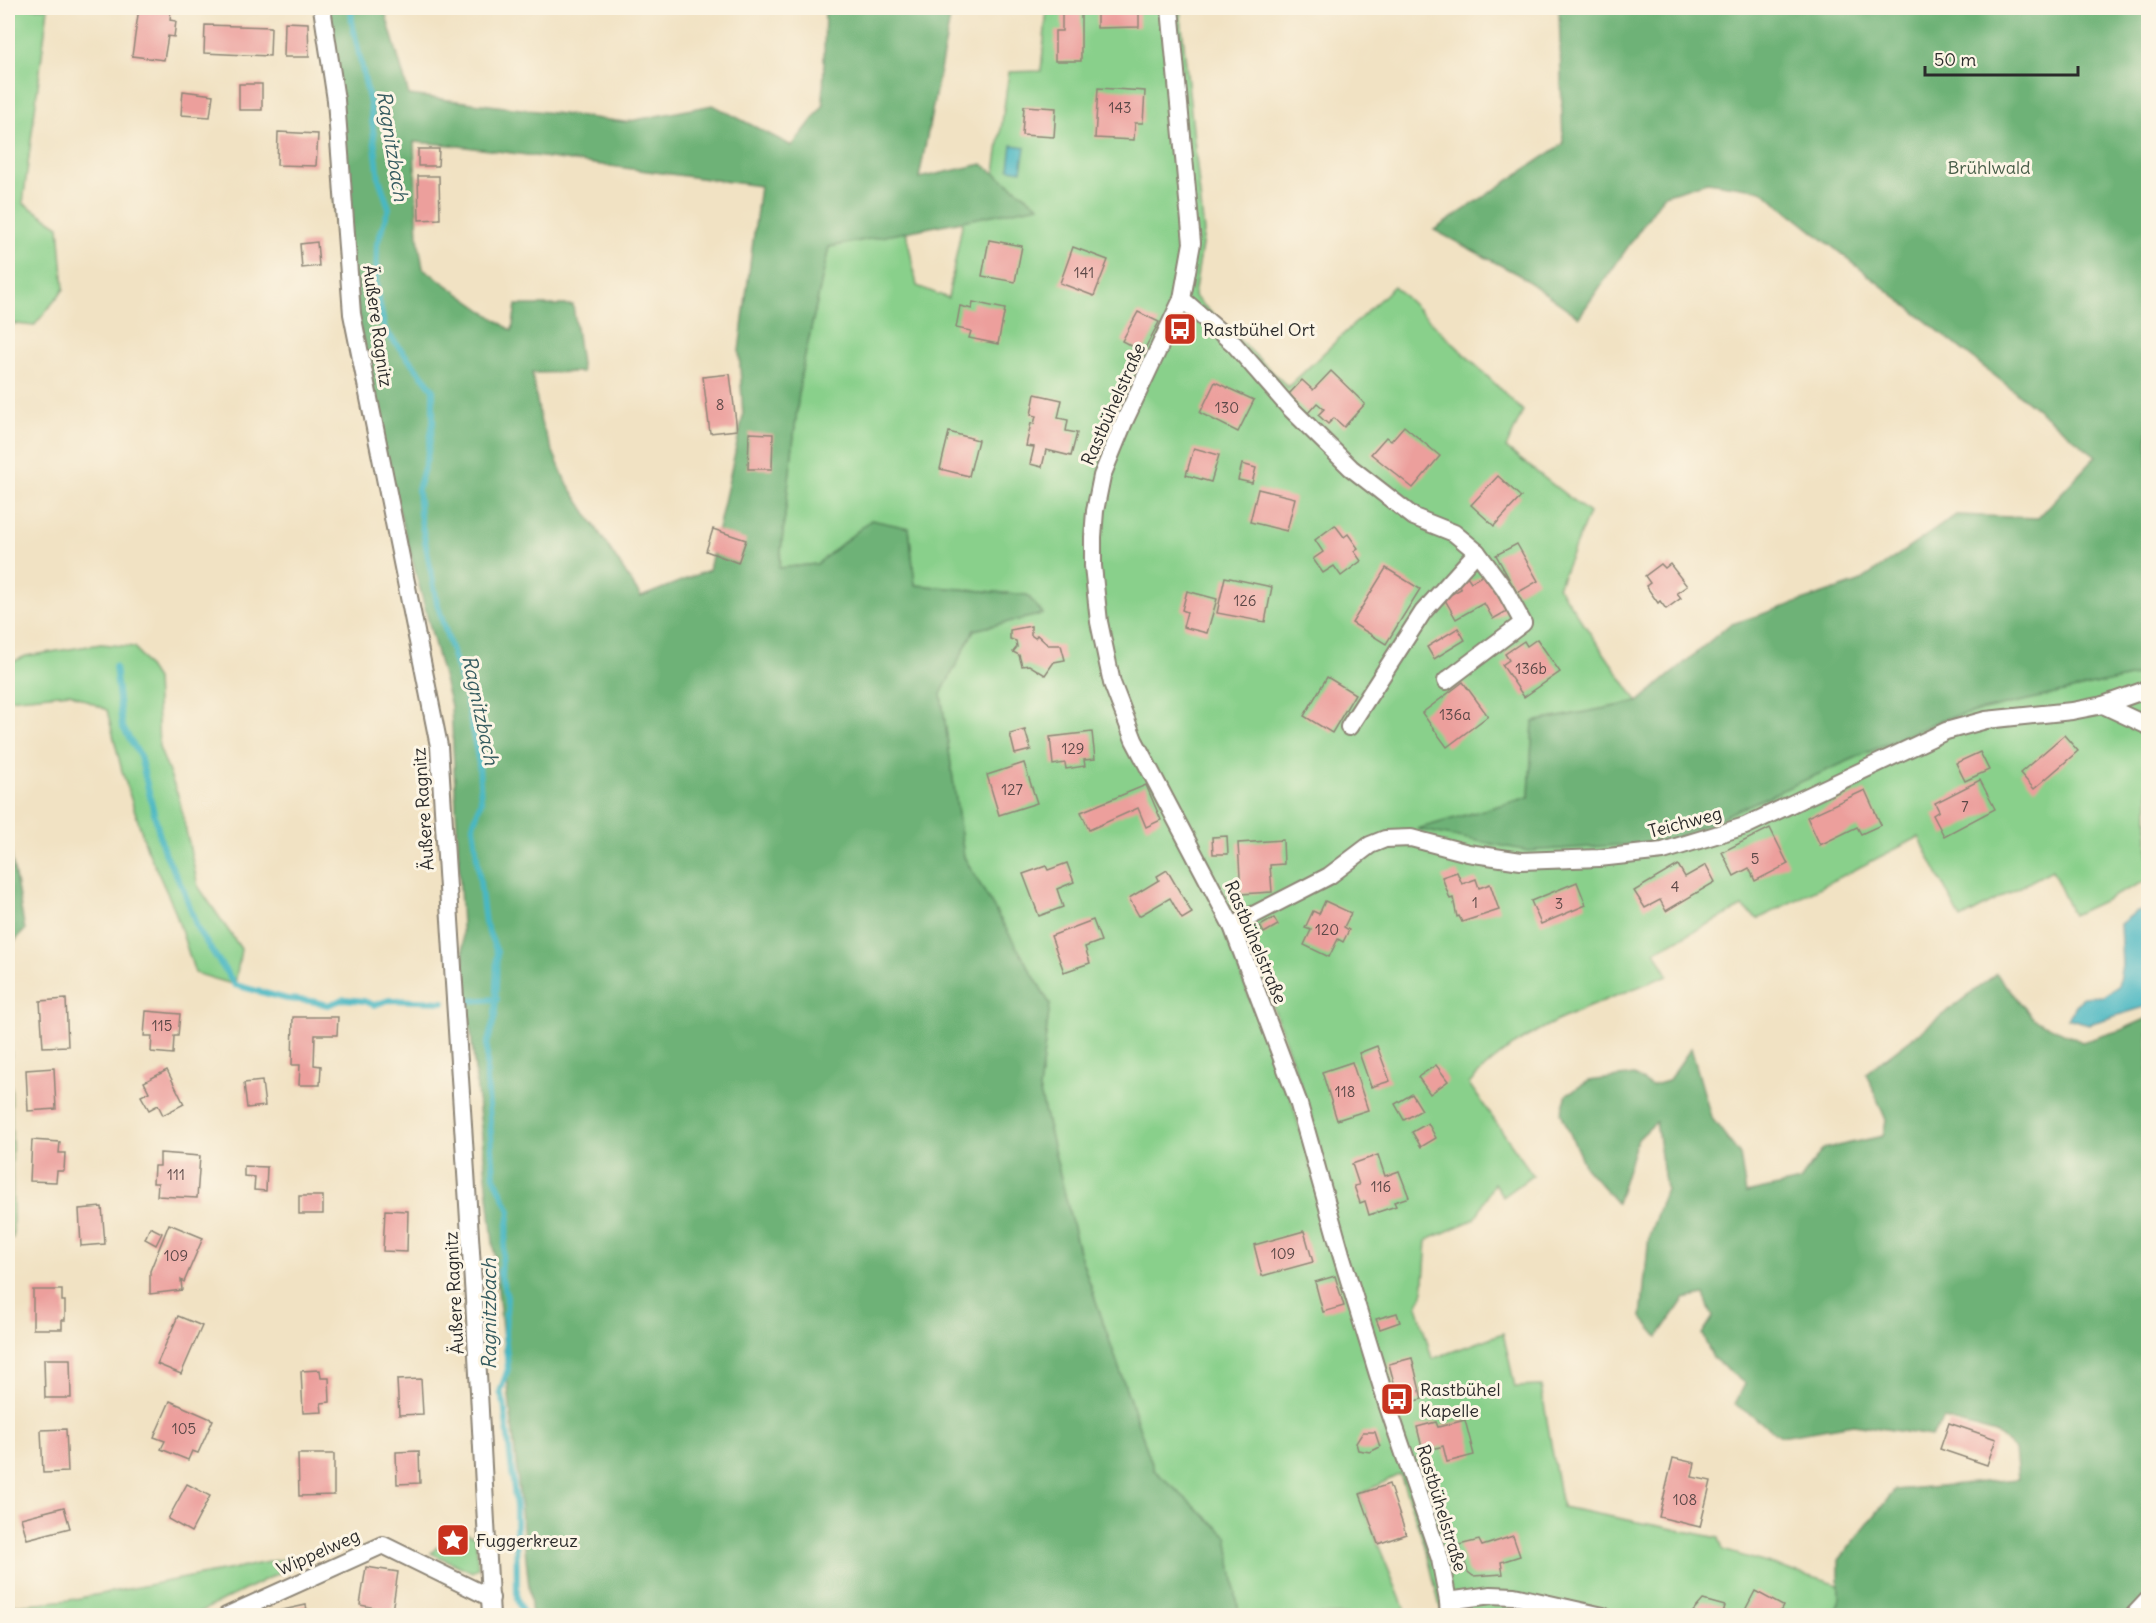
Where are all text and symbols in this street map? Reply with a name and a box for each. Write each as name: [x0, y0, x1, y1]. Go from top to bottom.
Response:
scale bar: [1925, 39, 2078, 77]
text: 50 m: [1934, 48, 1976, 71]
water label: Ragnitzbach: [372, 89, 414, 204]
house number: 143: [1108, 98, 1132, 117]
park label: Brühlwald: [1947, 156, 2031, 179]
street label: Äußere Ragnitz: [358, 263, 398, 389]
house number: 141: [1074, 263, 1094, 282]
bus stop icon: Rastbühel Ort: [1162, 311, 1198, 347]
place label: Rastbühel Ort: [1203, 318, 1315, 341]
street label: Rastbühelstraße: [1076, 339, 1150, 469]
house number: 8: [716, 395, 724, 414]
house number: 130: [1215, 398, 1239, 417]
house number: 126: [1234, 591, 1256, 610]
water label: Ragnitzbach: [457, 653, 505, 768]
house number: 136b: [1515, 659, 1547, 678]
house number: 136a: [1439, 705, 1471, 724]
house number: 129: [1062, 739, 1084, 758]
street label: Äußere Ragnitz: [407, 746, 439, 871]
house number: 127: [1001, 780, 1023, 799]
house number: 7: [1961, 797, 1969, 816]
street label: Teichweg: [1646, 801, 1724, 843]
house number: 5: [1751, 849, 1759, 868]
street label: Rastbühelstraße: [1220, 877, 1292, 1007]
house number: 4: [1671, 877, 1680, 896]
house number: 1: [1472, 893, 1478, 912]
house number: 3: [1555, 894, 1563, 913]
house number: 120: [1315, 920, 1339, 939]
house number: 115: [152, 1016, 172, 1035]
house number: 118: [1335, 1082, 1355, 1101]
house number: 111: [167, 1165, 185, 1184]
house number: 116: [1371, 1177, 1391, 1196]
street label: Äußere Ragnitz: [439, 1231, 469, 1355]
house number: 109: [1271, 1244, 1295, 1263]
house number: 109: [164, 1246, 188, 1265]
water label: Ragnitzbach: [476, 1258, 501, 1370]
place label: Rastbühel Kapelle: [1420, 1378, 1500, 1422]
bus stop icon: Rastbühel Kapelle: [1379, 1381, 1415, 1417]
house number: 105: [172, 1419, 196, 1438]
street label: Rastbühelstraße: [1412, 1442, 1472, 1574]
house number: 108: [1673, 1490, 1697, 1509]
place icon: Fuggerkreuz: [435, 1522, 471, 1558]
street label: Wippelweg: [273, 1523, 363, 1581]
place label: Fuggerkreuz: [476, 1529, 578, 1552]

